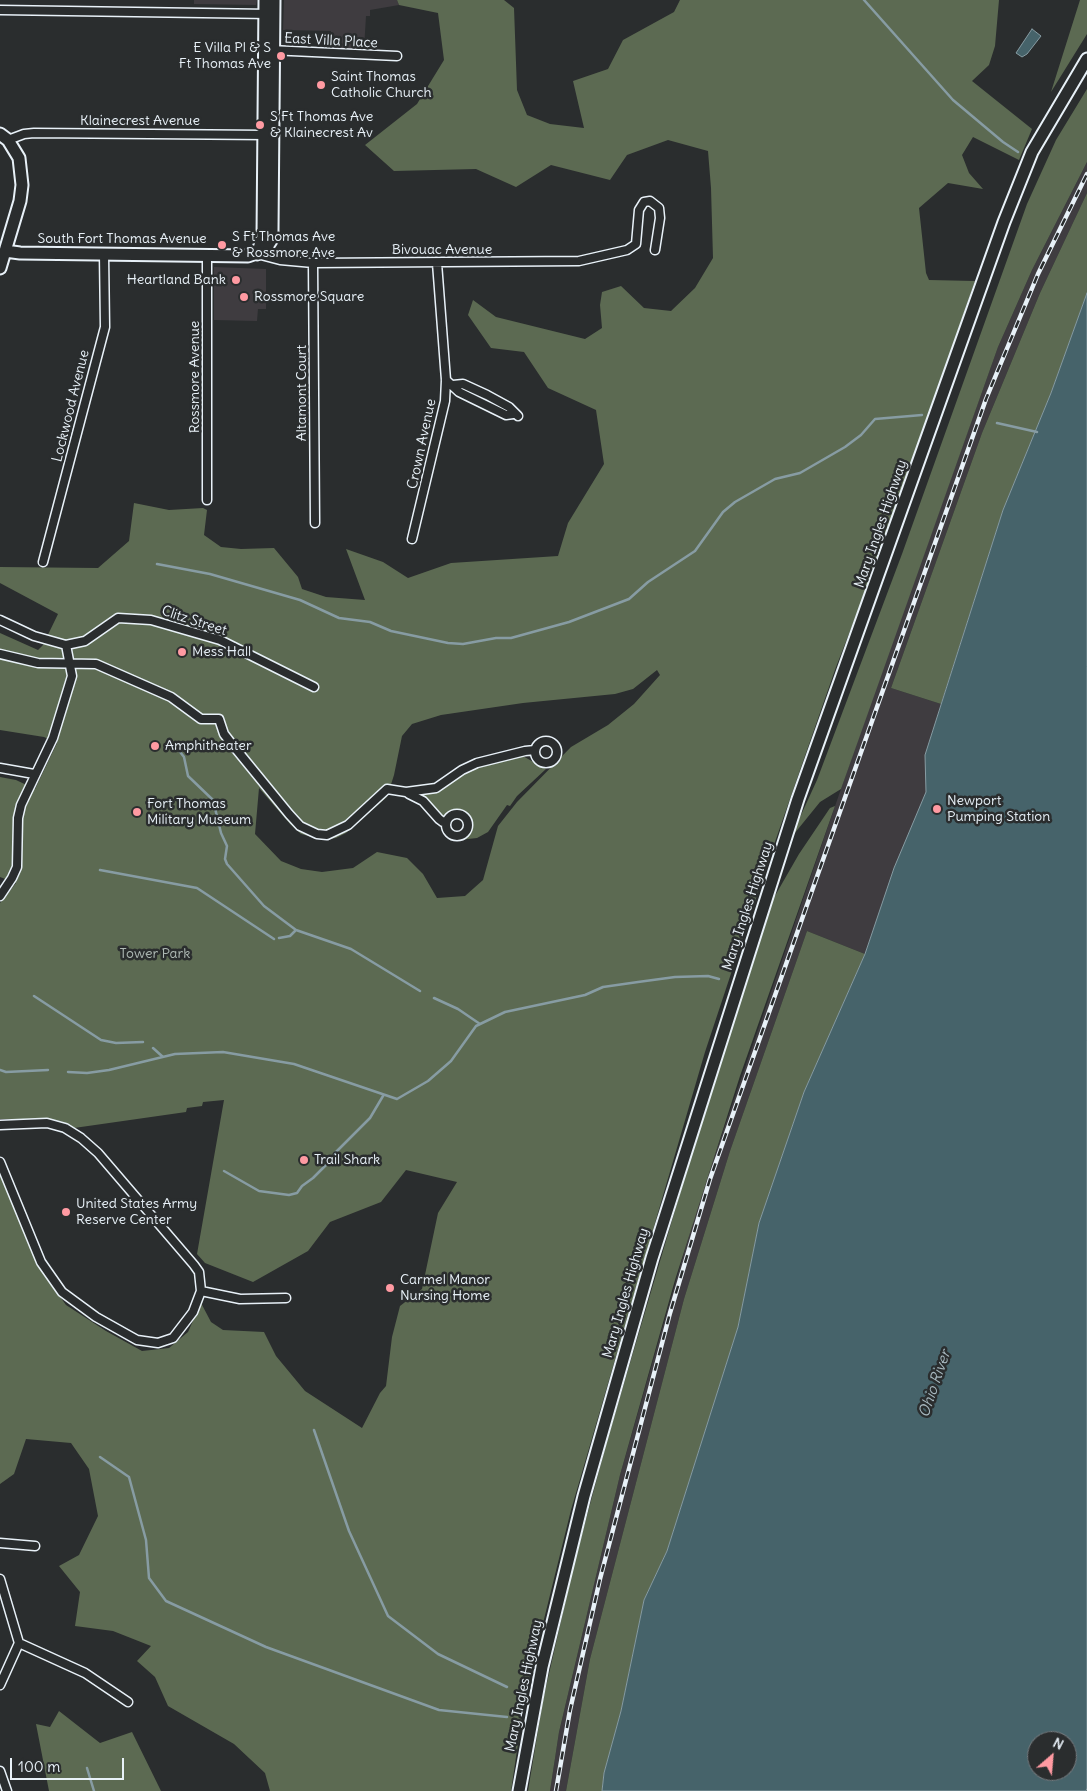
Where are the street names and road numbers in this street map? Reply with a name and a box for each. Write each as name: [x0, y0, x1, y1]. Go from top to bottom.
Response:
street label: East Villa Place: [284, 30, 378, 52]
street label: Klainecrest Avenue: [80, 113, 200, 129]
street label: South Fort Thomas Avenue: [37, 231, 207, 247]
street label: Bivouac Avenue: [392, 242, 492, 258]
street label: Rossmore Avenue: [187, 321, 203, 433]
street label: Altamont Court: [294, 345, 310, 441]
street label: Lockwood Avenue: [49, 348, 93, 464]
street label: Crown Avenue: [404, 397, 440, 491]
street label: Mary Ingles Highway: [851, 458, 911, 590]
street label: Clitz Street: [159, 603, 229, 639]
street label: Mary Ingles Highway: [719, 839, 777, 973]
street label: Mary Ingles Highway: [599, 1226, 653, 1360]
street label: Mary Ingles Highway: [502, 1619, 546, 1753]

